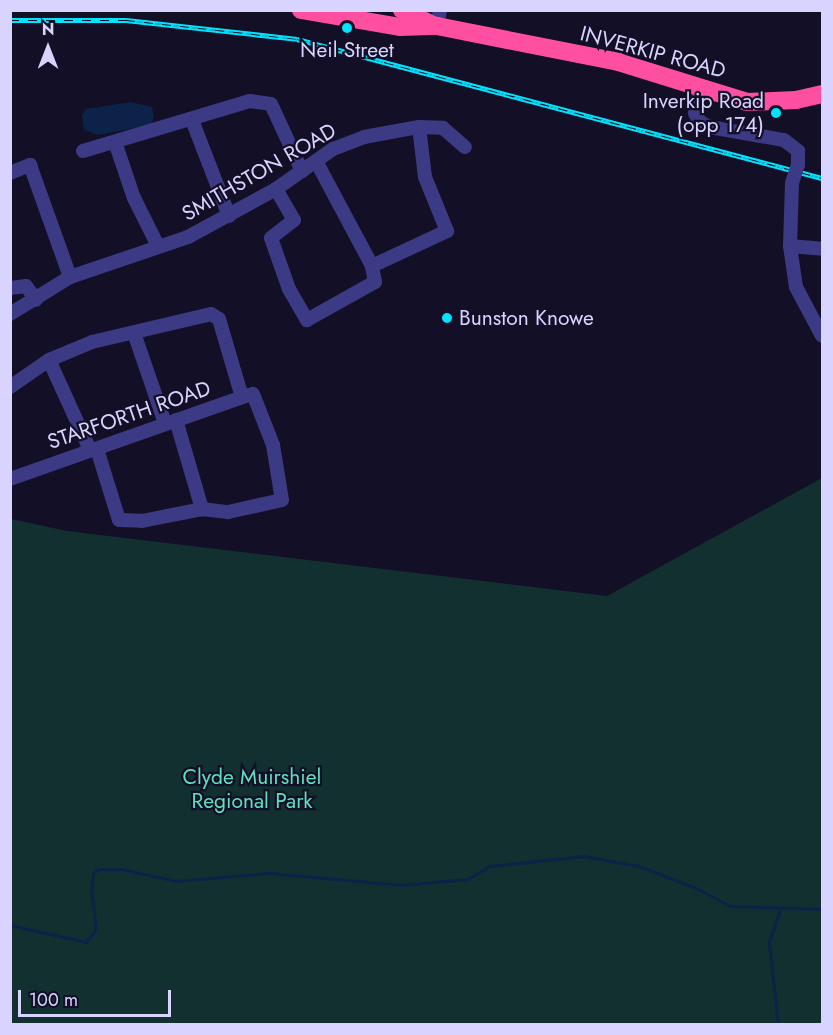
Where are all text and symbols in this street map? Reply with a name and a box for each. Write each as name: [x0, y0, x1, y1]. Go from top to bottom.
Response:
north arrow: [18, 18, 78, 78]
text: N: [42, 18, 54, 41]
marker: Neil Street: [340, 21, 354, 35]
street label: INVERKIP ROAD: [578, 21, 728, 83]
place label: Neil Street: [300, 37, 394, 63]
place label: Inverkip Road (opp 174): [643, 88, 764, 138]
marker: Inverkip Road (opp 174): [769, 106, 783, 120]
street label: SMITHSTON ROAD: [177, 118, 341, 226]
place label: Bunston Knowe: [459, 305, 594, 331]
marker: Bunston Knowe: [440, 311, 454, 325]
street label: STARFORTH ROAD: [44, 375, 214, 455]
park label: Clyde Muirshiel Regional Park: [183, 764, 321, 814]
scale bar: [21, 978, 174, 1016]
text: 100 m: [29, 987, 78, 1013]

